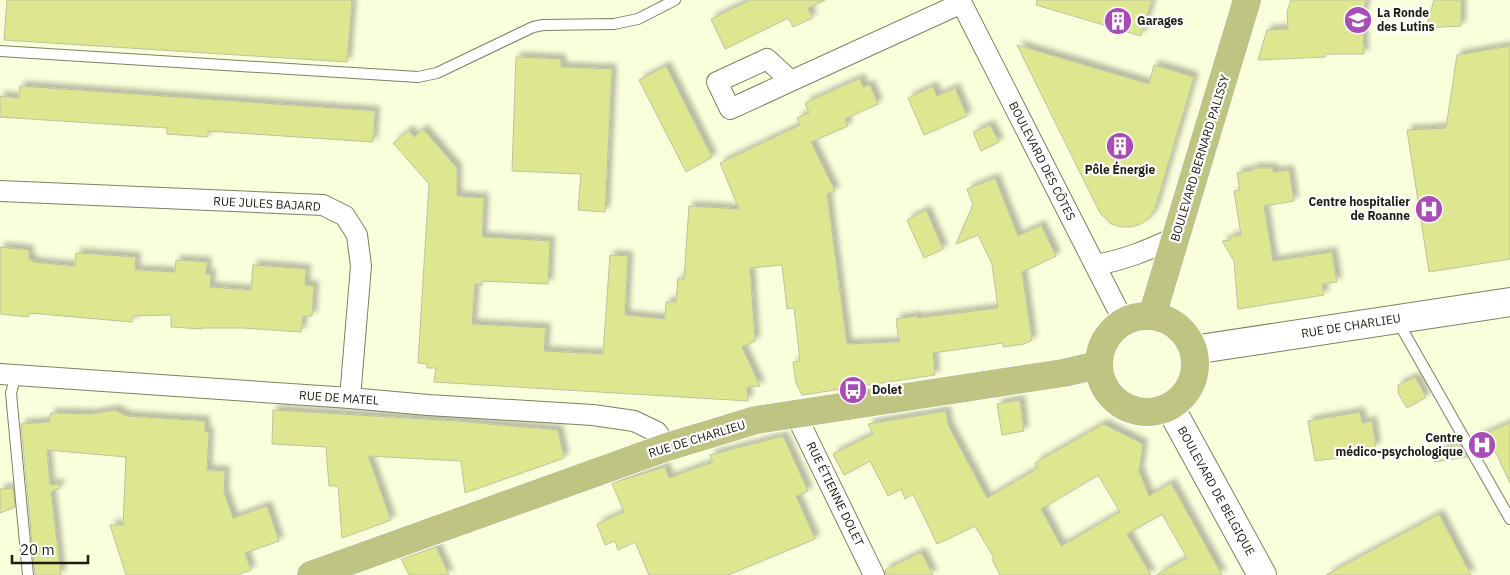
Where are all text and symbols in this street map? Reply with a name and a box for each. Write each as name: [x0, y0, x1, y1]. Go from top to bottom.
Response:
school or university icon: La Ronde des Lutins: [1343, 5, 1373, 35]
place label: La Ronde des Lutins: [1377, 5, 1435, 34]
building icon: Garages: [1103, 6, 1133, 36]
place label: Garages: [1137, 13, 1183, 28]
street label: BOULEVARD BERNARD PALISSY: [1167, 73, 1232, 243]
street label: BOULEVARD DES CÔTES: [1006, 99, 1079, 223]
building icon: Pôle Énergie: [1105, 131, 1135, 161]
place label: Pôle Énergie: [1085, 161, 1155, 177]
street label: RUE JULES BAJARD: [213, 193, 321, 214]
place label: Centre hospitalier de Roanne: [1309, 194, 1410, 223]
hospital icon: Centre hospitalier de Roanne: [1414, 194, 1444, 224]
street label: RUE DE CHARLIEU: [1300, 310, 1402, 341]
bus stop icon: Dolet: [838, 375, 868, 405]
place label: Dolet: [872, 382, 903, 397]
street label: RUE DE MATEL: [299, 387, 379, 408]
street label: RUE DE CHARLIEU: [647, 417, 747, 460]
street label: BOULEVARD DE BELGIQUE: [1175, 423, 1258, 558]
place label: Centre médico-psychologique: [1336, 430, 1463, 459]
hospital icon: Centre médico-psychologique: [1467, 430, 1497, 460]
street label: RUE ÉTIENNE DOLET: [804, 439, 867, 549]
scale bar: [12, 532, 89, 564]
text: 20 m: [20, 540, 55, 559]

